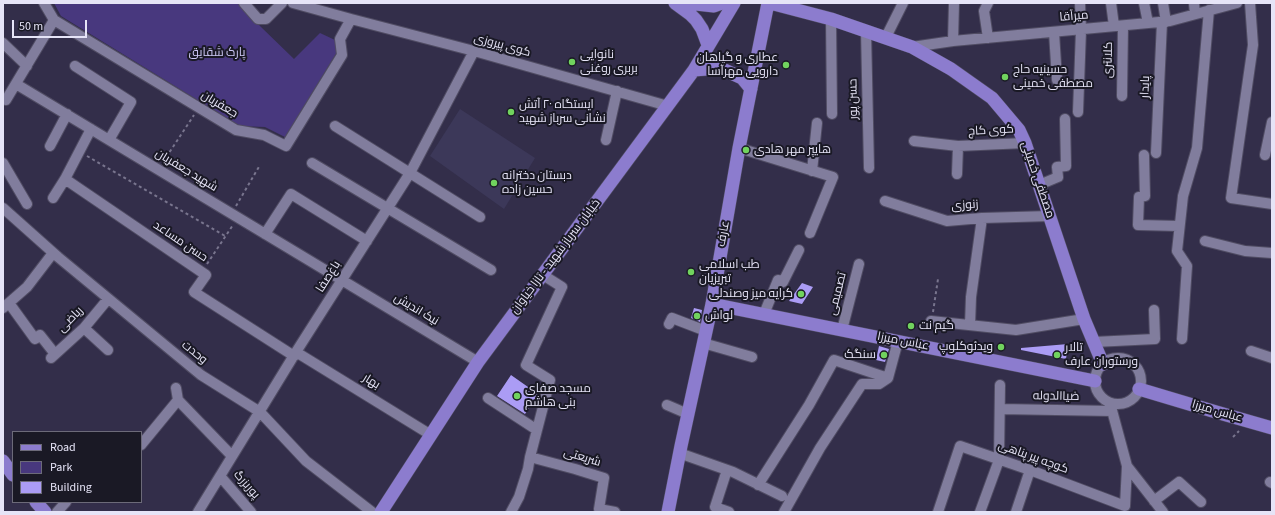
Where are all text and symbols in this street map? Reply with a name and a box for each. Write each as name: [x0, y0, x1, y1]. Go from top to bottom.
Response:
street label: میرآقا: [1059, 9, 1089, 25]
scale bar: [14, 12, 89, 38]
text: 50 m: [19, 18, 43, 35]
street label: کوی پیروزی: [472, 31, 532, 61]
street label: کلانتری: [1101, 42, 1117, 78]
park label: پارک شقایق: [189, 46, 245, 60]
place label: نانوایی بربری روغنی: [580, 48, 638, 76]
place label: عطاری و گیاهان دارویی مهرآسا: [697, 51, 778, 79]
marker: نانوایی بربری روغنی: [567, 57, 577, 67]
marker: عطاری و گیاهان دارویی مهرآسا: [781, 60, 791, 70]
place label: حسینیه حاج مصطفی خمینی: [1013, 63, 1093, 91]
marker: حسینیه حاج مصطفی خمینی: [1000, 72, 1010, 82]
street label: پایدار: [1138, 75, 1154, 99]
street label: حسن پور: [846, 78, 862, 120]
street label: جعفریان: [198, 88, 240, 122]
place label: ایستگاه ۲۰ آتش نشانی سرباز شهید: [519, 98, 606, 126]
marker: ایستگاه ۲۰ آتش نشانی سرباز شهید: [506, 107, 516, 117]
street label: کوی کاج: [968, 123, 1014, 139]
street label: مصطفی خمینی: [1017, 140, 1057, 220]
place label: هایپر مهر هادی: [754, 143, 831, 157]
marker: هایپر مهر هادی: [741, 145, 751, 155]
street label: شهید جعفریان: [152, 147, 220, 195]
place label: دبستان دخترانه حسین زاده: [502, 169, 572, 197]
marker: دبستان دخترانه حسین زاده: [489, 178, 499, 188]
street label: خیابان سرباز شهید - تازا خیاوان: [508, 197, 604, 317]
street label: زنوزی: [951, 198, 979, 214]
street label: حسن مساعد: [150, 219, 210, 265]
street label: عارف: [715, 220, 733, 248]
place label: طب اسلامی تبریزیان: [699, 258, 760, 286]
street label: باغ‌صفا: [314, 259, 344, 295]
marker: طب اسلامی تبریزیان: [686, 267, 696, 277]
street label: تصمیمی: [826, 271, 850, 317]
place label: کرایه میز وصندلی: [709, 287, 793, 301]
marker: کرایه میز وصندلی: [796, 289, 806, 299]
street label: نیک اندیش: [391, 291, 441, 329]
street label: ریاضی: [55, 304, 87, 336]
place label: لواش: [705, 309, 733, 323]
marker: لواش: [692, 311, 702, 321]
place label: گیم نت: [919, 319, 954, 333]
marker: گیم نت: [906, 321, 916, 331]
street label: عباس میرزا: [876, 330, 930, 354]
street label: وحدت: [178, 338, 210, 368]
place label: ویدئوکلوپ: [939, 340, 993, 354]
place label: تالار ورستوران عارف: [1065, 341, 1138, 369]
marker: ویدئوکلوپ: [996, 342, 1006, 352]
place label: سنگک: [844, 348, 876, 362]
marker: سنگک: [879, 350, 889, 360]
marker: تالار ورستوران عارف: [1052, 350, 1062, 360]
street label: بهار: [360, 371, 382, 393]
place label: مسجد صفای بنی هاشم: [525, 382, 591, 410]
street label: ضیاالدوله: [1033, 389, 1079, 405]
marker: مسجد صفای بنی هاشم: [512, 391, 522, 401]
street label: عباس میرزا: [1190, 398, 1244, 426]
legend: [12, 431, 142, 503]
text: Road: [50, 439, 76, 456]
street label: کوچه پیر پناهی: [996, 439, 1070, 477]
street label: شریعتی: [562, 446, 602, 470]
text: Park: [50, 459, 72, 476]
street label: پوربزرگ: [230, 468, 262, 502]
text: Building: [50, 479, 92, 496]

